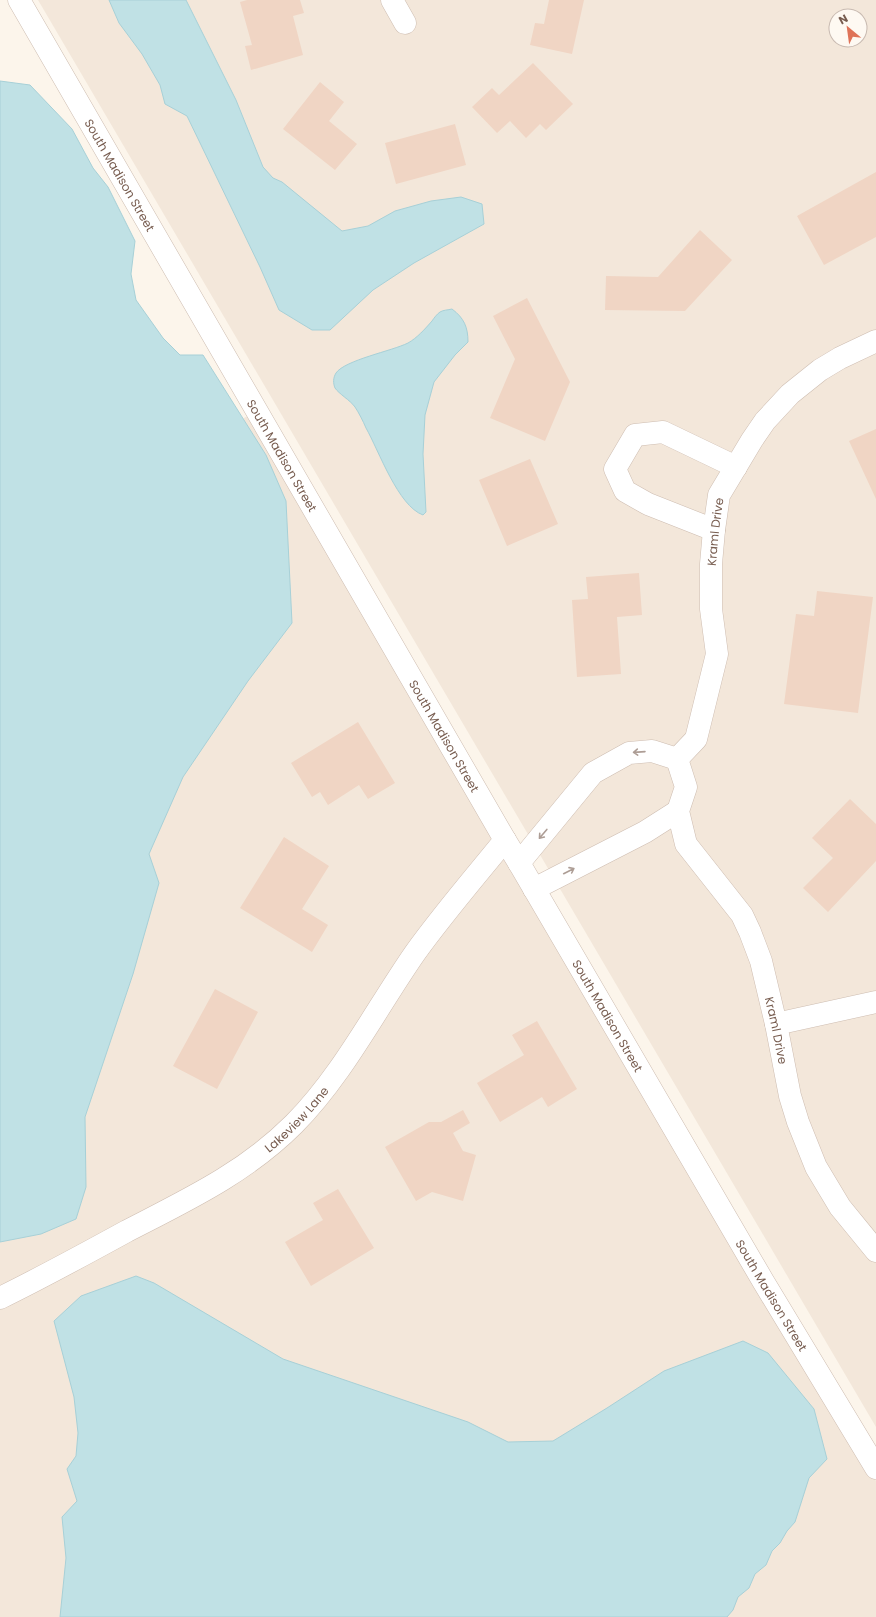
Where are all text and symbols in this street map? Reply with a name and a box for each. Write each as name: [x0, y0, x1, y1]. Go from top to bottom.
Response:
north arrow: [828, 8, 868, 48]
text: N: [836, 10, 851, 28]
street label: South Madison Street: [81, 115, 159, 234]
street label: South Madison Street: [243, 396, 322, 515]
street label: Kraml Drive: [702, 497, 727, 567]
street label: South Madison Street: [405, 676, 484, 795]
one-way arrow: [633, 749, 646, 756]
one-way arrow: [539, 828, 548, 839]
one-way arrow: [563, 867, 575, 874]
street label: South Madison Street: [569, 956, 647, 1075]
street label: Kraml Drive: [761, 995, 792, 1065]
street label: Lakeview Lane: [261, 1083, 332, 1156]
street label: South Madison Street: [732, 1236, 812, 1354]

